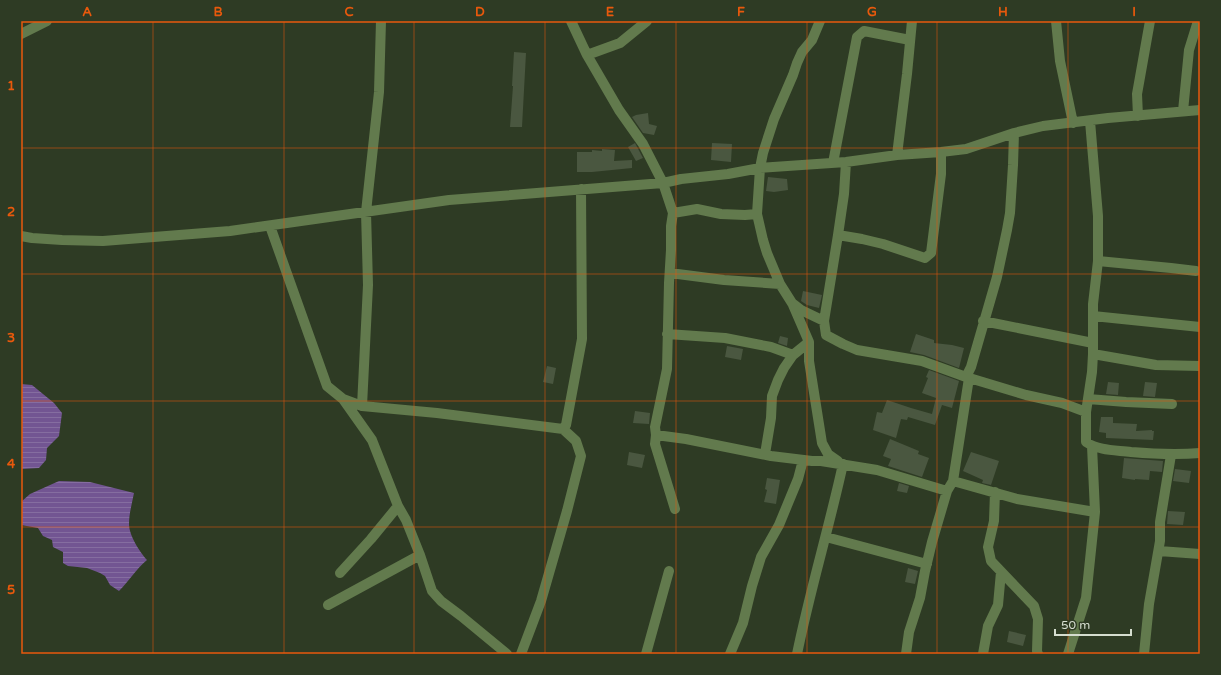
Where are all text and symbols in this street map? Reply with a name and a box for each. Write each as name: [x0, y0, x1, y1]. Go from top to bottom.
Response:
text: A: [82, 4, 92, 20]
text: B: [213, 4, 223, 20]
text: C: [344, 4, 354, 20]
text: D: [475, 4, 485, 20]
text: E: [606, 4, 614, 20]
text: F: [737, 4, 745, 20]
text: G: [867, 4, 877, 20]
text: H: [998, 4, 1008, 20]
text: I: [1132, 4, 1136, 20]
text: 1: [7, 78, 15, 94]
text: 2: [7, 204, 15, 220]
text: 3: [7, 330, 15, 346]
text: 4: [7, 456, 16, 472]
text: 5: [7, 582, 15, 598]
scale bar: [1055, 611, 1131, 637]
text: 50 m: [1061, 618, 1090, 632]

